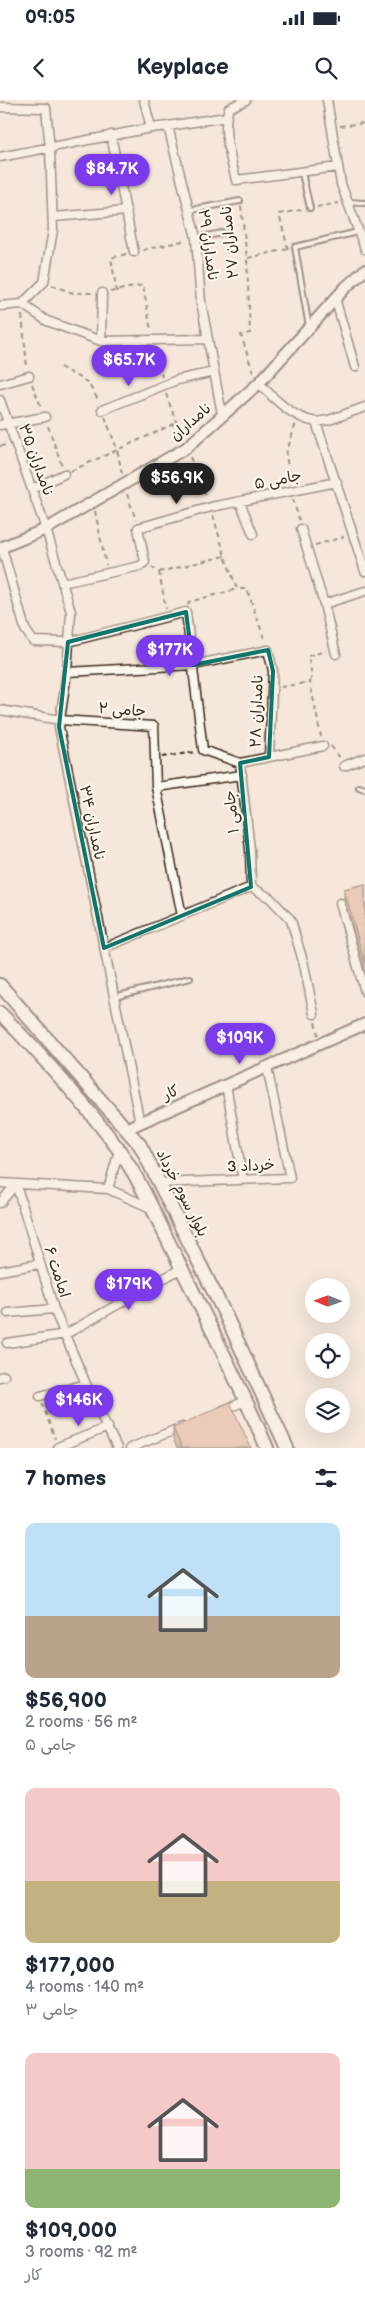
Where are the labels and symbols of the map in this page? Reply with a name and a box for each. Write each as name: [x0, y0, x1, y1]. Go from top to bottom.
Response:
pin: $84.7K: [71, 154, 153, 196]
street label: نامداران ۲۷: [217, 204, 243, 280]
street label: نامداران ۲۹: [194, 208, 222, 282]
pin: $65.7K: [88, 344, 170, 387]
street label: نامداران: [166, 399, 216, 445]
street label: نامداران ۳۵: [14, 421, 58, 499]
pin: $56.9K: [136, 462, 218, 505]
street label: جامی ۵: [253, 466, 303, 494]
pin: $177K: [135, 634, 205, 677]
street label: نامداران ۲۸: [246, 674, 268, 748]
street label: جامی ۲: [98, 699, 146, 721]
street label: نامداران ۳۴: [75, 784, 109, 862]
street label: جامی ۱: [220, 790, 244, 834]
pin: $109K: [205, 1022, 275, 1065]
street label: کار: [159, 1081, 182, 1105]
street label: بلوار سوم خرداد: [150, 1146, 212, 1241]
street label: خرداد 3: [227, 1155, 275, 1177]
street label: امامت ۶: [40, 1244, 74, 1300]
pin: $179K: [94, 1268, 164, 1311]
north arrow: [305, 1278, 350, 1322]
pin: $146K: [44, 1384, 114, 1427]

